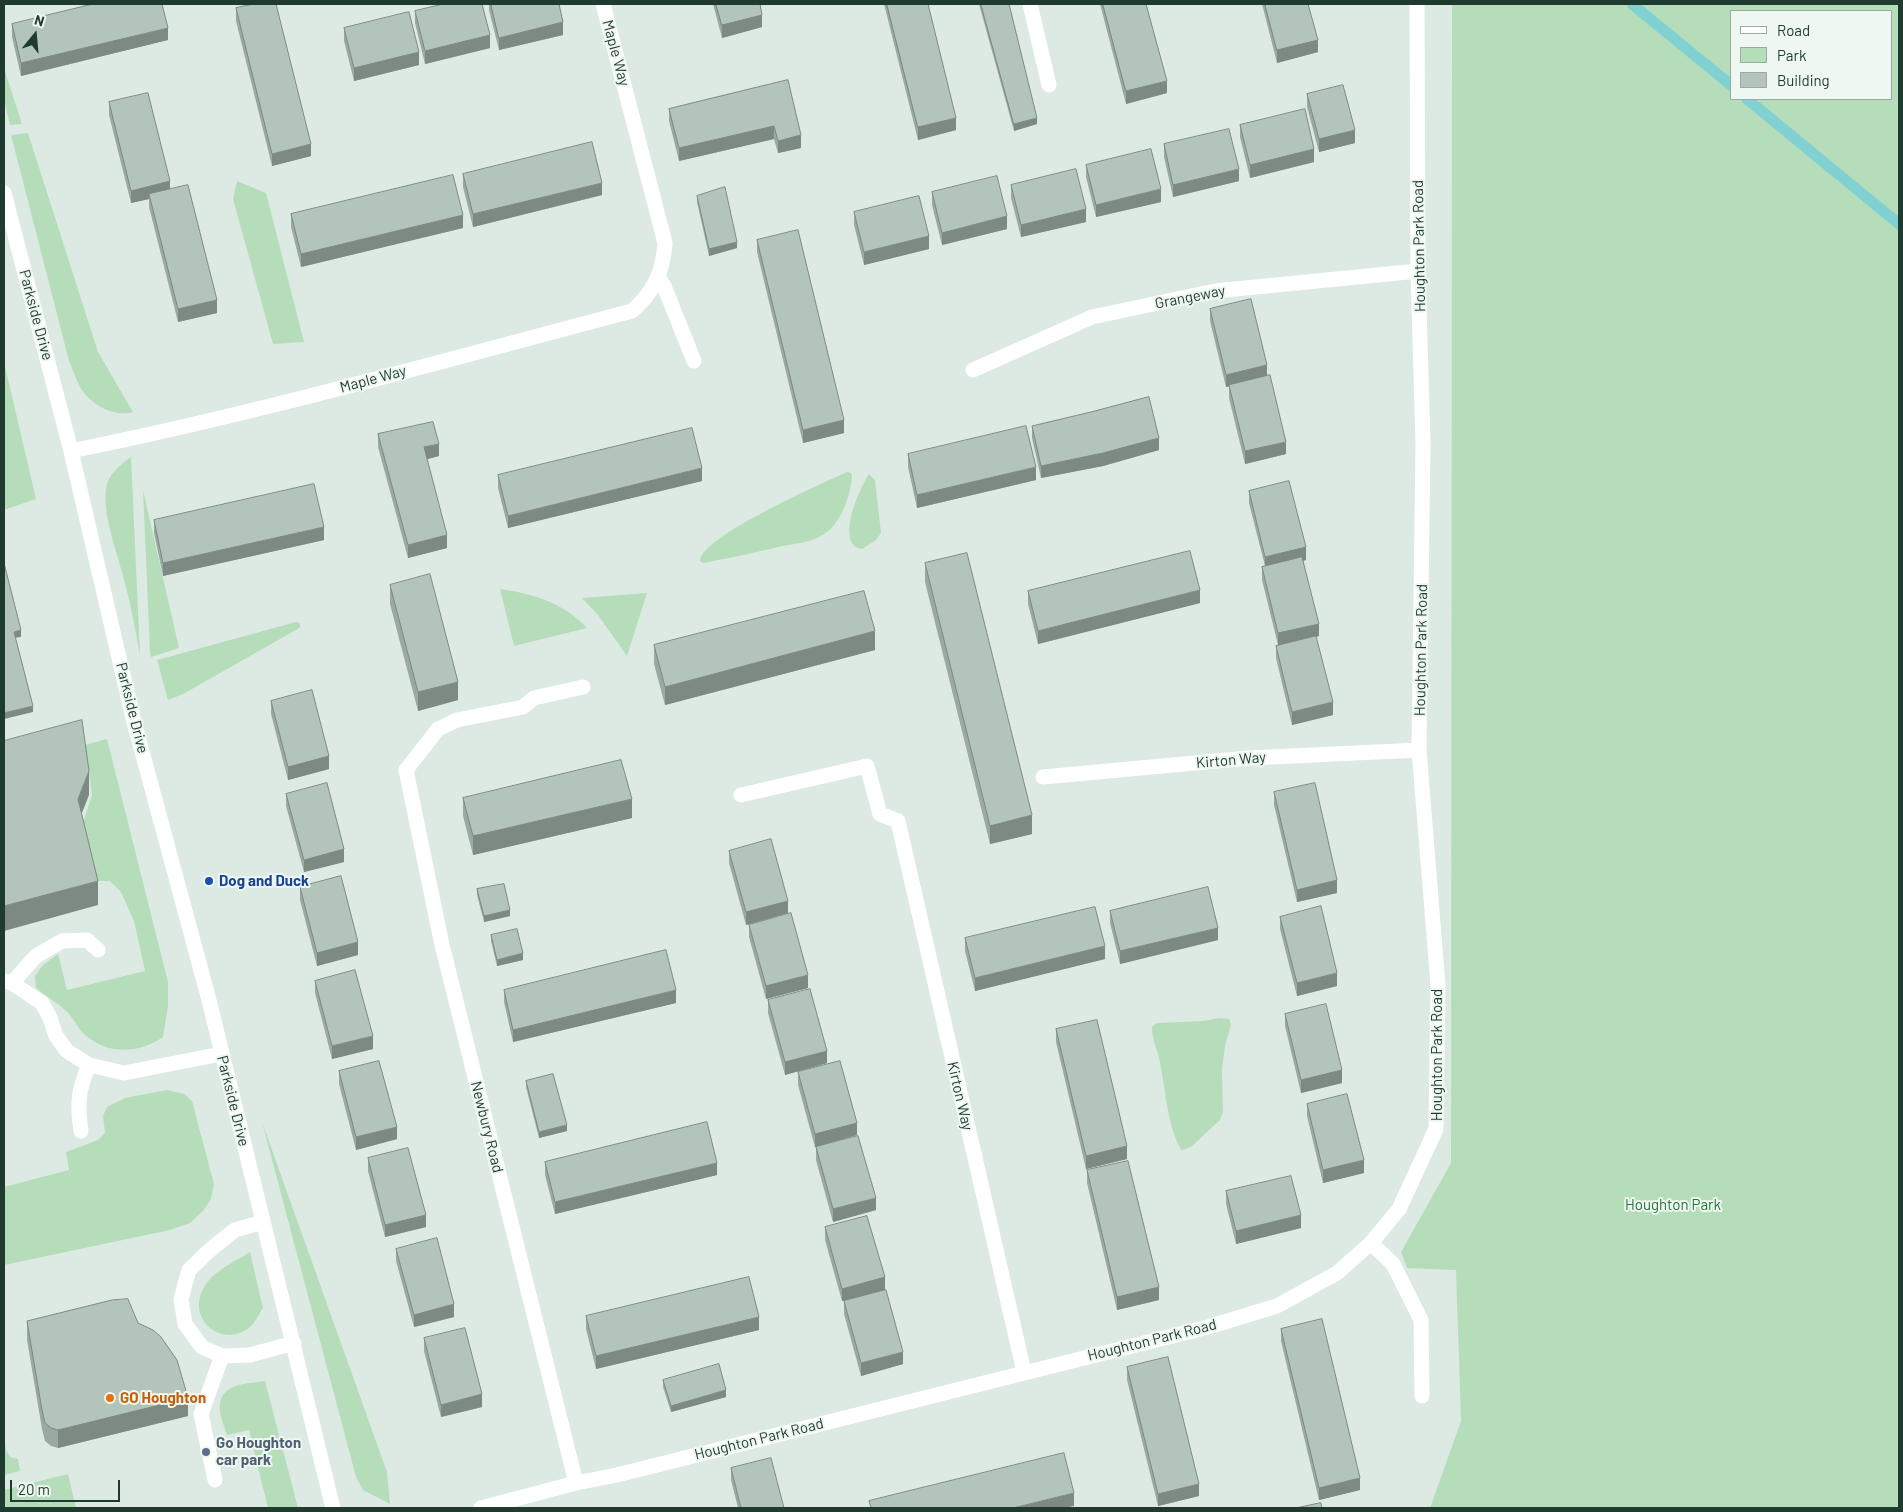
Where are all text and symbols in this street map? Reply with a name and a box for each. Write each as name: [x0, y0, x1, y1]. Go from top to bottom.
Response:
north arrow: [10, 10, 60, 60]
legend: [1730, 10, 1893, 100]
text: N: [33, 11, 46, 30]
street label: Maple Way: [598, 18, 634, 88]
text: Road: [1777, 21, 1810, 39]
text: Park: [1777, 46, 1806, 64]
text: Building: [1777, 71, 1830, 89]
street label: Houghton Park Road: [1409, 180, 1429, 312]
street label: Parkside Drive: [15, 268, 57, 362]
street label: Grangeway: [1153, 281, 1227, 313]
street label: Maple Way: [338, 361, 408, 397]
street label: Houghton Park Road: [1411, 584, 1431, 716]
street label: Parkside Drive: [112, 661, 152, 755]
street label: Kirton Way: [1195, 748, 1267, 772]
place label: Dog and Duck: [219, 872, 309, 890]
marker: Dog and Duck: [203, 875, 215, 887]
street label: Houghton Park Road: [1428, 989, 1446, 1121]
street label: Parkside Drive: [213, 1054, 253, 1148]
street label: Kirton Way: [943, 1060, 977, 1132]
street label: Newbury Road: [467, 1079, 507, 1175]
park label: Houghton Park: [1625, 1196, 1721, 1214]
street label: Houghton Park Road: [1086, 1315, 1218, 1365]
place label: GO Houghton: [120, 1389, 206, 1407]
marker: GO Houghton: [104, 1392, 116, 1404]
street label: Houghton Park Road: [693, 1414, 825, 1464]
place label: Go Houghton car park: [216, 1434, 301, 1469]
marker: Go Houghton car park: [200, 1446, 212, 1458]
scale bar: [12, 1470, 122, 1502]
text: 20 m: [18, 1480, 50, 1498]

